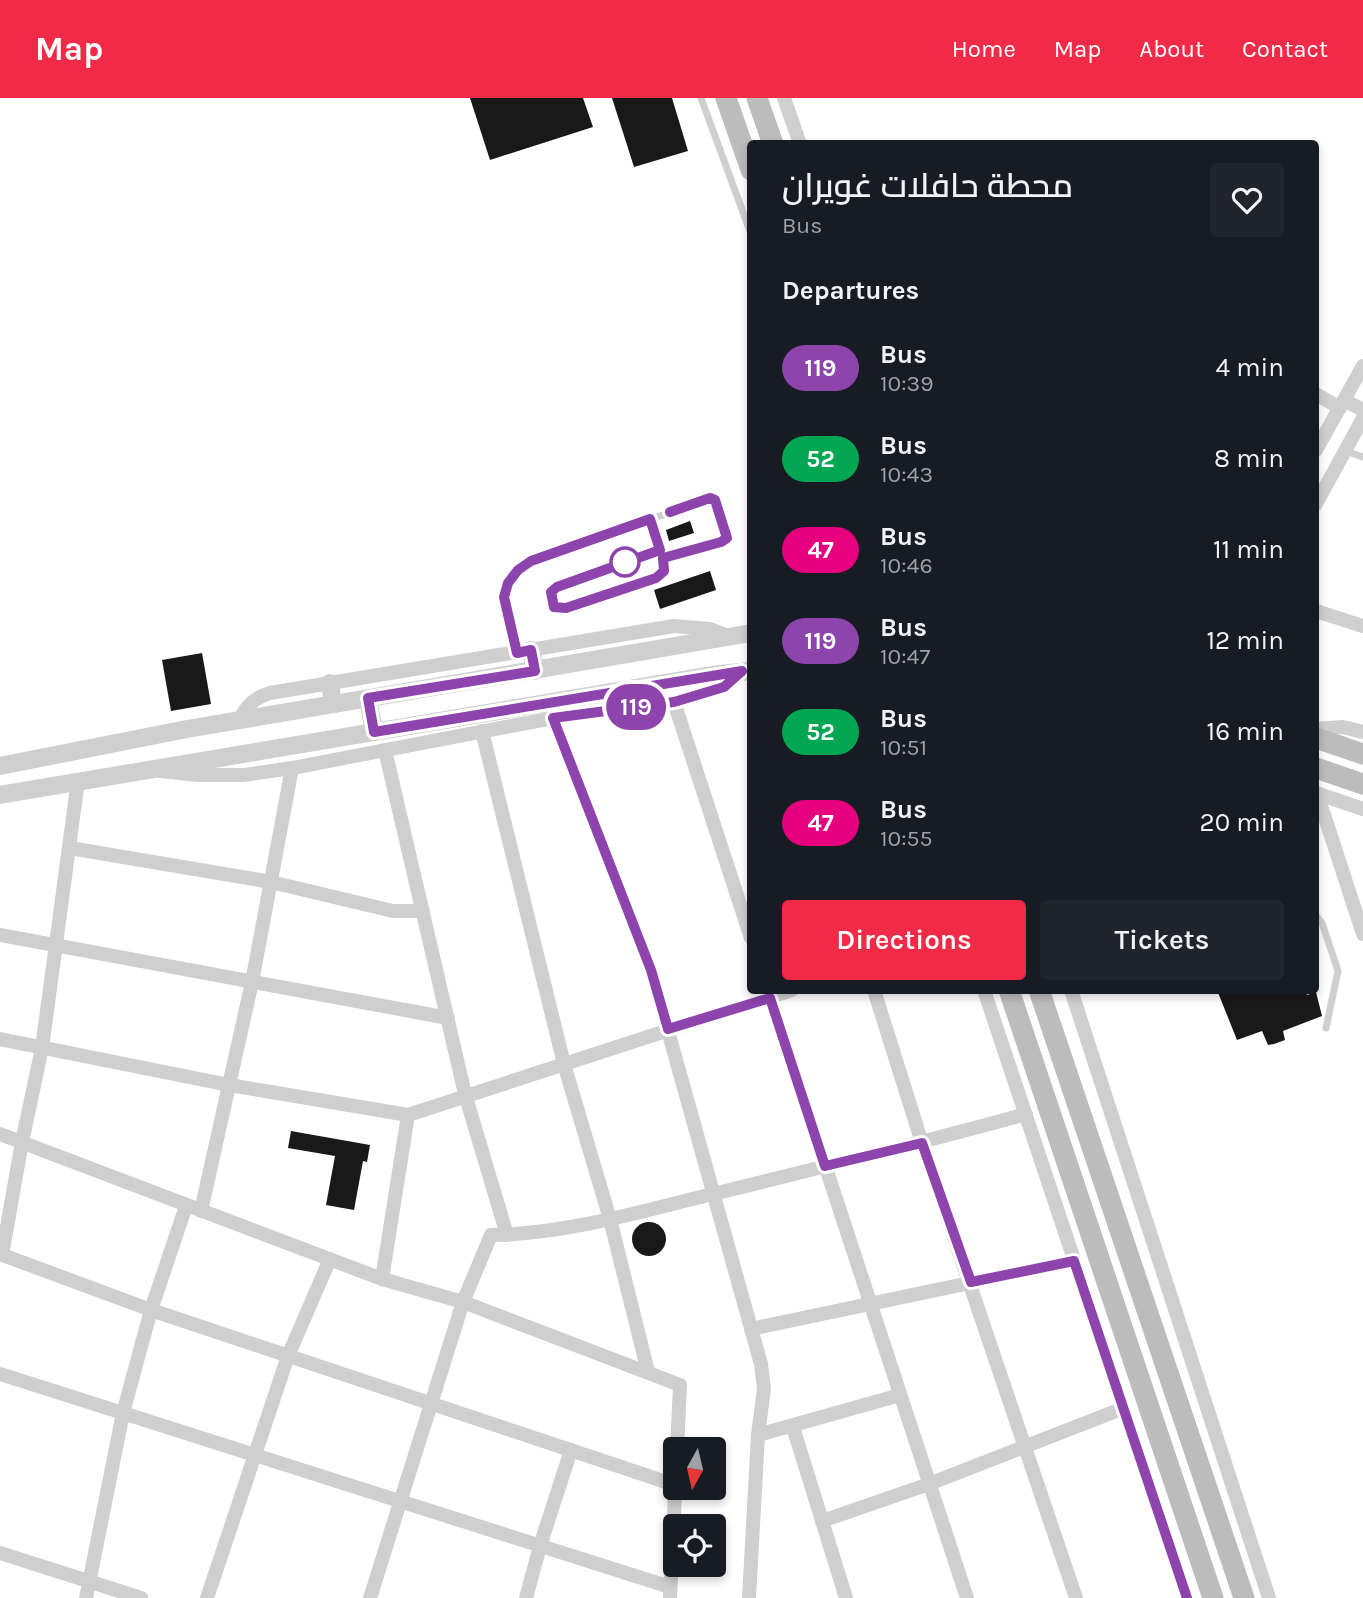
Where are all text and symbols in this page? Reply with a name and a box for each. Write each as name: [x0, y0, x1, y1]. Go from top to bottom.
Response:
text: Map: [35, 30, 103, 68]
text: Home: [952, 35, 1016, 63]
text: Map: [1054, 35, 1101, 63]
text: About: [1139, 35, 1204, 63]
text: Contact: [1242, 35, 1328, 63]
button: heart: [1210, 163, 1284, 237]
text: محطة حافلات غويران: [782, 167, 1073, 205]
text: Bus: [782, 212, 822, 239]
text: Departures: [782, 275, 919, 306]
text: Bus: [880, 339, 927, 370]
text: 4 min: [1216, 352, 1284, 383]
text: 119: [805, 354, 836, 382]
text: 10:39: [880, 370, 933, 397]
text: Bus: [880, 430, 927, 461]
text: 8 min: [1214, 443, 1284, 474]
text: 52: [806, 445, 835, 473]
text: 10:43: [880, 461, 933, 488]
text: Bus: [880, 521, 927, 552]
text: 11 min: [1213, 534, 1284, 565]
text: 47: [807, 536, 834, 564]
unlabelled marker: [610, 547, 640, 577]
text: 10:46: [880, 552, 933, 579]
text: Bus: [880, 612, 927, 643]
text: 12 min: [1206, 625, 1284, 656]
text: 119: [805, 627, 836, 655]
text: 10:47: [880, 643, 930, 670]
line badge: 119: [596, 684, 676, 730]
text: 119: [620, 693, 652, 721]
text: Bus: [880, 703, 927, 734]
text: 16 min: [1207, 716, 1284, 747]
text: 52: [806, 718, 835, 746]
text: 10:51: [880, 734, 927, 761]
text: Bus: [880, 794, 927, 825]
text: 20 min: [1200, 807, 1284, 838]
text: 47: [807, 809, 834, 837]
text: 10:55: [880, 825, 933, 852]
button: Directions: [782, 900, 1026, 980]
button: Tickets: [1040, 900, 1284, 980]
north arrow: [663, 1437, 726, 1500]
map controls: [663, 1437, 726, 1577]
button: locate: [663, 1514, 726, 1577]

